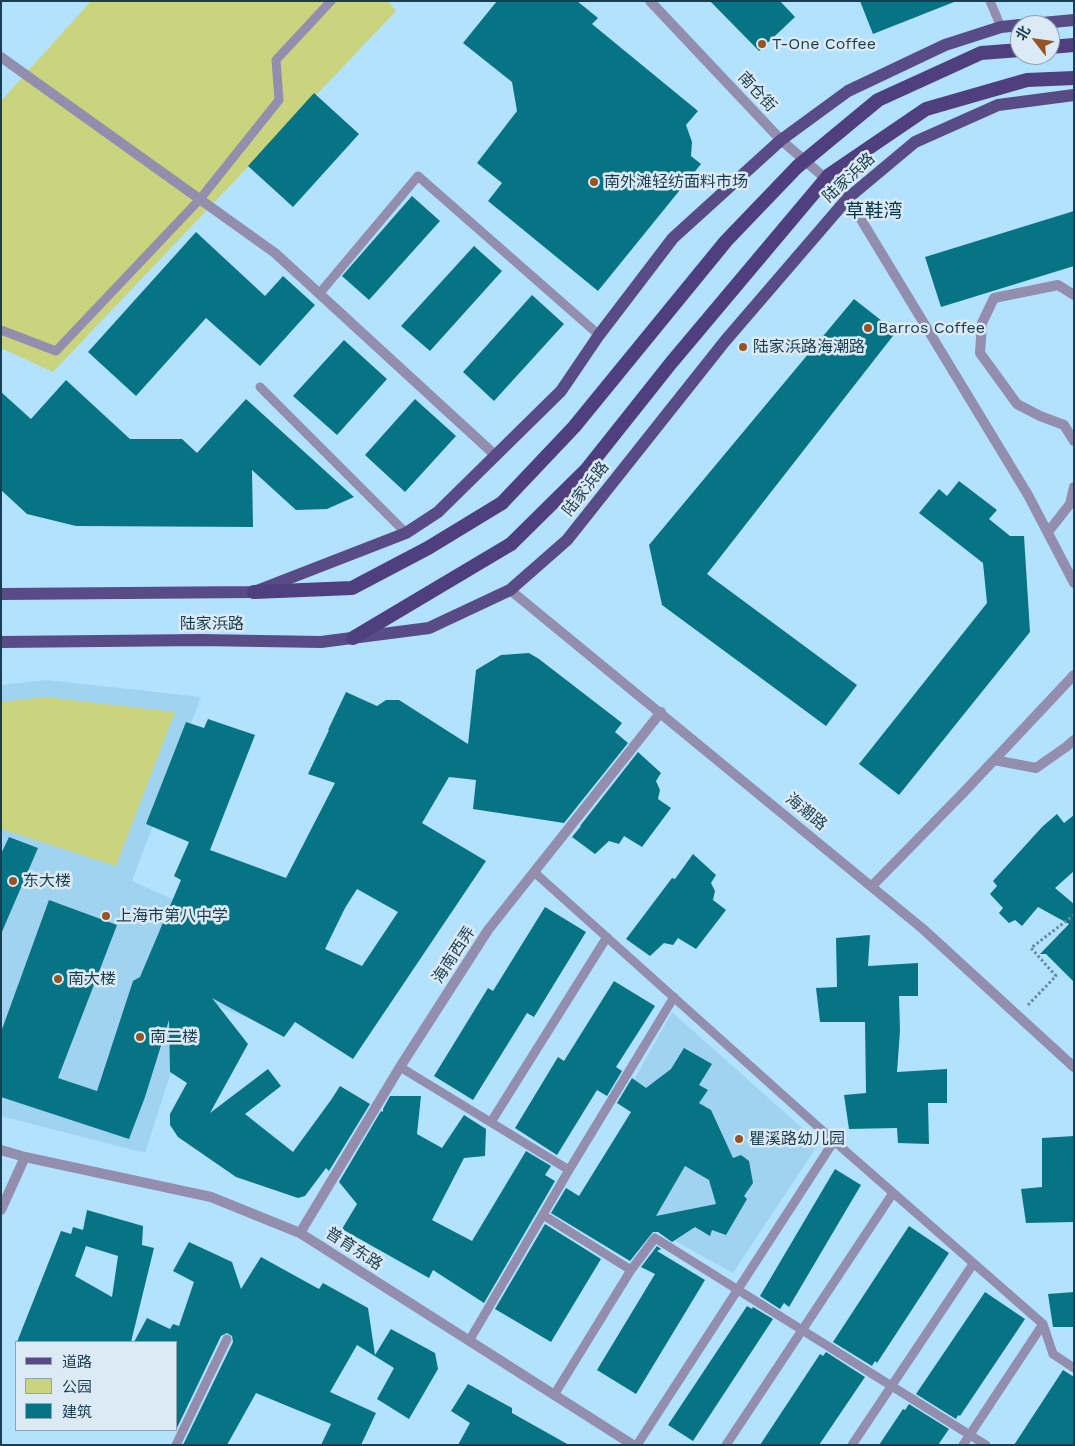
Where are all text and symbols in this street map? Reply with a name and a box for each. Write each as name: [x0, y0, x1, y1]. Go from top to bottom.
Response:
north arrow: [1010, 15, 1060, 65]
text: 北: [1012, 23, 1033, 43]
place label: T-One Coffee: [772, 34, 876, 54]
marker: T-One Coffee: [756, 38, 768, 50]
street label: 南仓街: [734, 68, 780, 116]
street label: 陆家浜路: [819, 149, 879, 207]
place label: 南外滩轻纺面料市场: [604, 172, 748, 192]
marker: 南外滩轻纺面料市场: [588, 176, 600, 188]
district label: 草鞋湾: [846, 200, 902, 222]
place label: Barros Coffee: [878, 318, 985, 338]
marker: Barros Coffee: [862, 322, 874, 334]
place label: 陆家浜路海潮路: [753, 337, 865, 357]
marker: 陆家浜路海潮路: [737, 341, 749, 353]
street label: 陆家浜路: [559, 458, 613, 520]
street label: 陆家浜路: [180, 614, 244, 634]
street label: 海潮路: [781, 789, 831, 835]
place label: 东大楼: [23, 871, 71, 891]
marker: 东大楼: [7, 875, 19, 887]
place label: 上海市第八中学: [116, 906, 228, 926]
marker: 上海市第八中学: [100, 910, 112, 922]
street label: 海南西弄: [429, 923, 479, 987]
place label: 南大楼: [68, 969, 116, 989]
marker: 南大楼: [52, 973, 64, 985]
place label: 南二楼: [150, 1027, 198, 1047]
marker: 南二楼: [134, 1031, 146, 1043]
place label: 瞿溪路幼儿园: [749, 1129, 845, 1149]
marker: 瞿溪路幼儿园: [733, 1133, 745, 1145]
street label: 普育东路: [322, 1224, 386, 1274]
legend: [15, 1341, 178, 1431]
text: 道路: [62, 1353, 92, 1371]
text: 公园: [62, 1378, 92, 1396]
text: 建筑: [62, 1403, 92, 1421]

